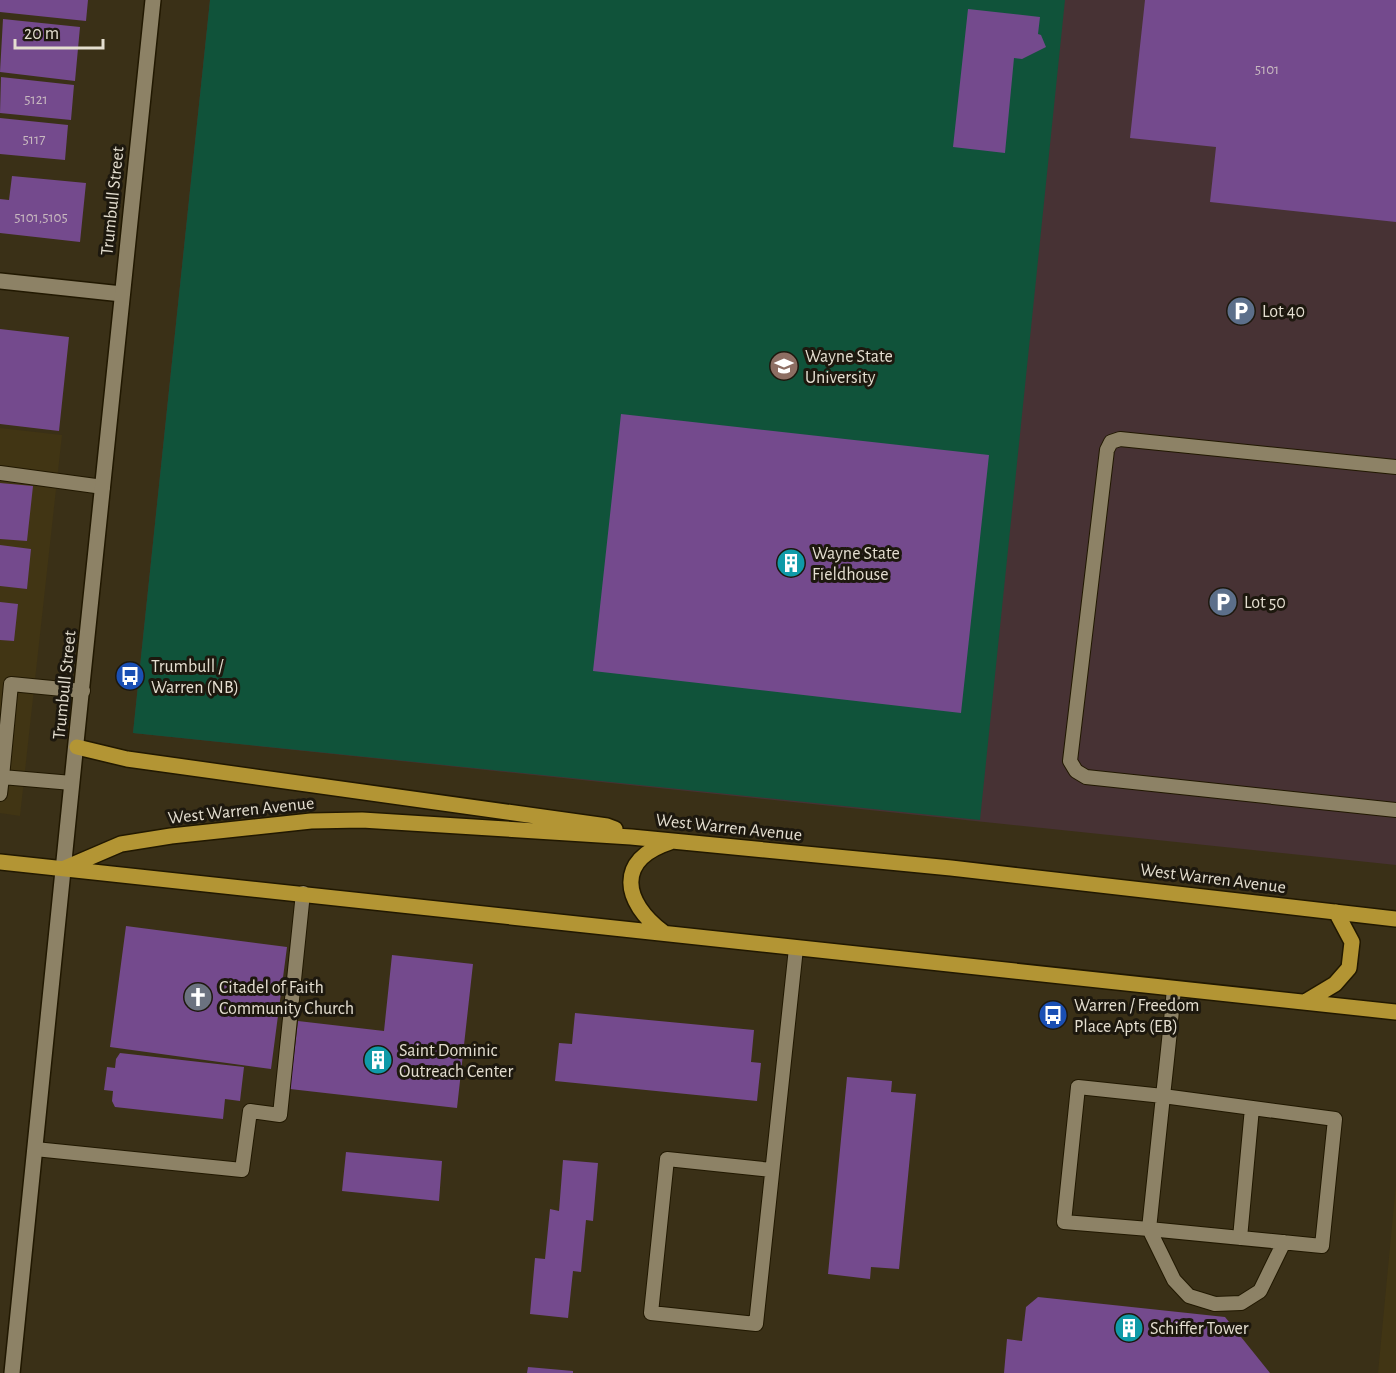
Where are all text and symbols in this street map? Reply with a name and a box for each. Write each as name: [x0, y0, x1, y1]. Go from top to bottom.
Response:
scale bar: [15, 12, 104, 50]
text: 20 m: [24, 25, 59, 43]
house number: 5101: [1255, 62, 1279, 77]
house number: 5121: [24, 92, 48, 107]
house number: 5117: [23, 132, 45, 147]
street label: Trumbull Street: [98, 145, 128, 257]
house number: 5101,5105: [14, 210, 68, 225]
parking icon: Lot 40: [1225, 295, 1257, 327]
place label: Lot 40: [1262, 303, 1305, 321]
place label: Wayne State University: [805, 348, 893, 387]
school or university icon: Wayne State University: [768, 350, 800, 382]
place label: Wayne State Fieldhouse: [812, 545, 900, 584]
building icon: Wayne State Fieldhouse: [775, 547, 807, 579]
parking icon: Lot 50: [1207, 586, 1239, 618]
place label: Lot 50: [1244, 594, 1286, 612]
street label: Trumbull Street: [50, 629, 80, 741]
place label: Trumbull / Warren (NB): [151, 658, 239, 697]
bus stop icon: Trumbull / Warren (NB): [114, 660, 146, 692]
street label: West Warren Avenue: [167, 794, 315, 828]
street label: West Warren Avenue: [655, 811, 803, 845]
street label: West Warren Avenue: [1139, 861, 1287, 897]
place label: Citadel of Faith Community Church: [219, 979, 354, 1018]
church icon: Citadel of Faith Community Church: [182, 981, 214, 1013]
place label: Warren / Freedom Place Apts (EB): [1074, 997, 1199, 1036]
bus stop icon: Warren / Freedom Place Apts (EB): [1037, 999, 1069, 1031]
place label: Saint Dominic Outreach Center: [399, 1042, 513, 1081]
building icon: Saint Dominic Outreach Center: [362, 1044, 394, 1076]
building icon: Schiffer Tower: [1113, 1312, 1145, 1344]
place label: Schiffer Tower: [1150, 1320, 1249, 1338]

